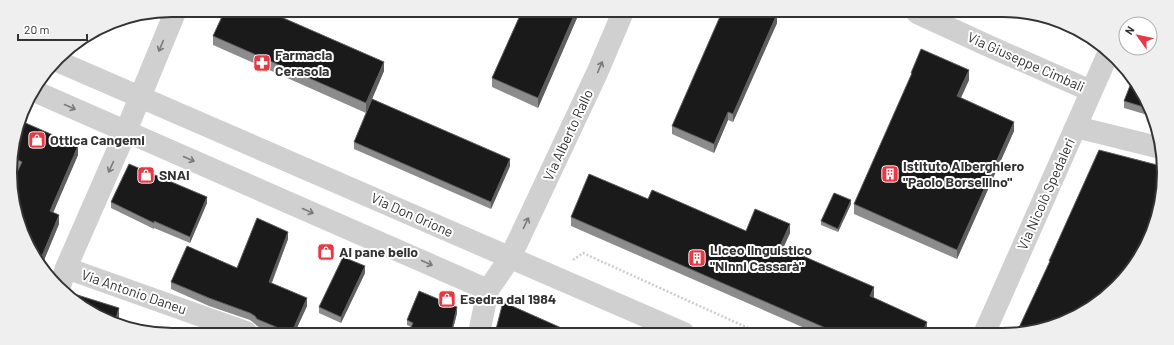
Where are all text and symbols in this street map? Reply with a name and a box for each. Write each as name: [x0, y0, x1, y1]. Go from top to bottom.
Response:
scale bar: [18, 16, 87, 42]
north arrow: [1118, 16, 1158, 56]
text: 20 m: [24, 22, 50, 36]
text: N: [1122, 24, 1137, 37]
street label: Via Giuseppe Cimbali: [965, 28, 1087, 95]
one-way arrow: [157, 40, 165, 52]
place label: Farmacia Cerasola: [275, 46, 332, 79]
pharmacy icon: Farmacia Cerasola: [252, 53, 272, 73]
one-way arrow: [596, 62, 604, 74]
street label: Via Alberto Rallo: [539, 86, 596, 183]
one-way arrow: [64, 103, 76, 111]
shop icon: Ottica Cangemi: [27, 130, 47, 150]
place label: Ottica Cangemi: [50, 131, 145, 148]
street label: Via Nicolò Spedaleri: [1013, 135, 1078, 252]
one-way arrow: [183, 155, 195, 163]
place label: Istituto Alberghiero "Paolo Borsellino": [903, 157, 1025, 190]
one-way arrow: [106, 160, 114, 172]
building icon: Istituto Alberghiero "Paolo Borsellino": [880, 164, 900, 184]
shop icon: SNAI: [136, 165, 156, 185]
place label: SNAI: [159, 166, 190, 183]
street label: Via Don Orione: [368, 189, 456, 240]
one-way arrow: [302, 208, 314, 215]
one-way arrow: [523, 217, 530, 229]
place label: Liceo linguistico "Ninni Cassarà": [710, 241, 812, 274]
shop icon: Al pane bello: [316, 242, 336, 262]
place label: Al pane bello: [339, 243, 418, 260]
building icon: Liceo linguistico "Ninni Cassarà": [687, 248, 707, 268]
one-way arrow: [421, 260, 433, 267]
street label: Via Antonio Daneu: [79, 266, 189, 317]
shop icon: Esedra dal 1984: [437, 289, 457, 309]
place label: Esedra dal 1984: [460, 290, 556, 307]

